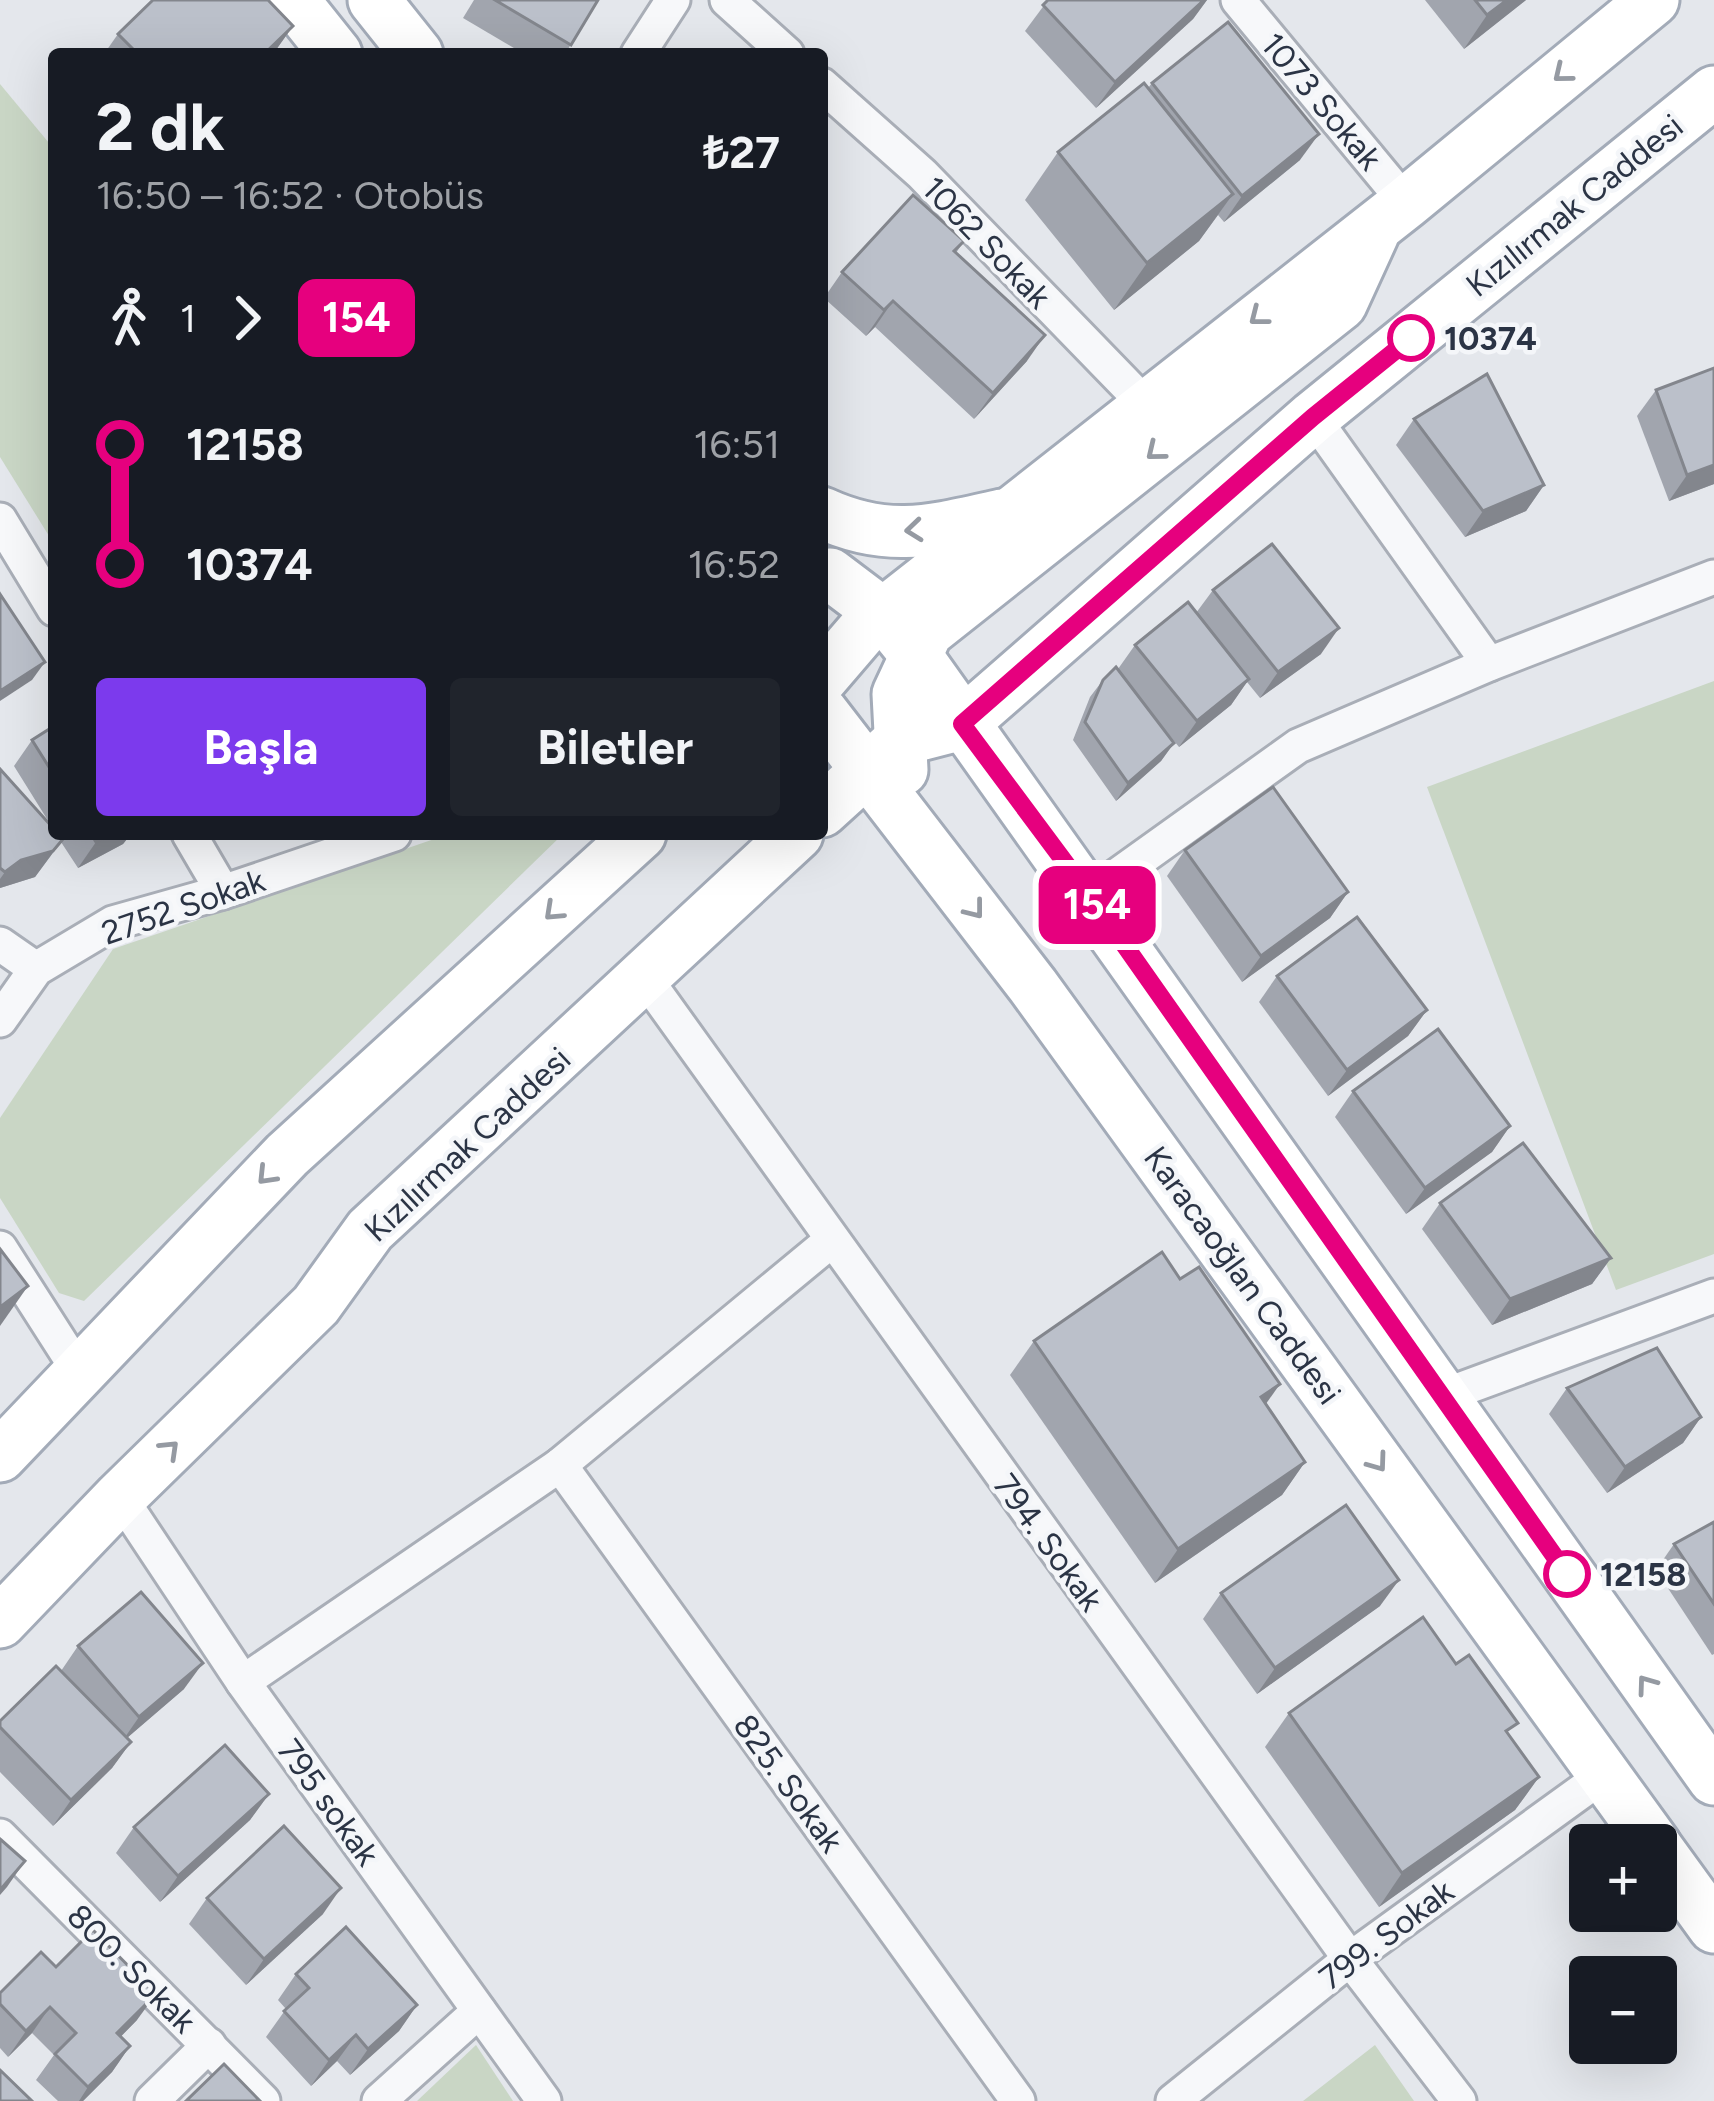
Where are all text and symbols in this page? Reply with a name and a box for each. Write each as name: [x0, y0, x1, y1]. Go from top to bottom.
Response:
street label: 1073 Sokak: [1253, 25, 1390, 178]
one-way arrow: [1554, 60, 1576, 82]
text: 2 dk: [96, 87, 225, 167]
street label: Kızılırmak Caddesi: [1458, 106, 1690, 305]
text: ₺27: [703, 125, 780, 179]
street label: 1062 Sokak: [914, 168, 1059, 316]
text: 16:50 – 16:52 · Otobüs: [96, 172, 484, 219]
icon: walk: [96, 285, 162, 351]
icon: forward: [214, 285, 280, 351]
text: 154: [322, 292, 391, 343]
text: 1: [180, 295, 196, 342]
one-way arrow: [1249, 303, 1271, 325]
marker: 10374: [1389, 316, 1433, 360]
place label: 10374: [1444, 319, 1537, 358]
text: 12158: [186, 417, 304, 471]
text: 16:51: [693, 421, 780, 468]
one-way arrow: [1146, 438, 1168, 459]
one-way arrow: [904, 517, 924, 543]
text: 10374: [186, 537, 313, 591]
text: 16:52: [688, 541, 780, 588]
button: Başla: [96, 678, 426, 816]
button: Biletler: [450, 678, 780, 816]
street label: 2752 Sokak: [97, 860, 270, 953]
line badge: 154: [1028, 866, 1166, 944]
text: 154: [1063, 879, 1131, 930]
one-way arrow: [545, 897, 566, 919]
one-way arrow: [961, 897, 982, 919]
street label: Kızılırmak Caddesi: [356, 1039, 578, 1250]
street label: Karacaoğlan Caddesi: [1136, 1139, 1349, 1412]
one-way arrow: [259, 1162, 281, 1184]
one-way arrow: [156, 1441, 178, 1463]
one-way arrow: [1364, 1450, 1386, 1471]
street label: 794. Sokak: [986, 1466, 1111, 1618]
marker: 12158: [1545, 1552, 1589, 1596]
place label: 12158: [1600, 1555, 1686, 1594]
one-way arrow: [1638, 1676, 1660, 1697]
street label: 825. Sokak: [726, 1707, 852, 1860]
street label: 795 sokak: [270, 1732, 387, 1873]
map controls: [1569, 1824, 1677, 2064]
button: +: [1569, 1824, 1677, 1932]
street label: 799. Sokak: [1311, 1871, 1461, 1998]
street label: 800. Sokak: [59, 1896, 204, 2041]
button: −: [1569, 1956, 1677, 2064]

